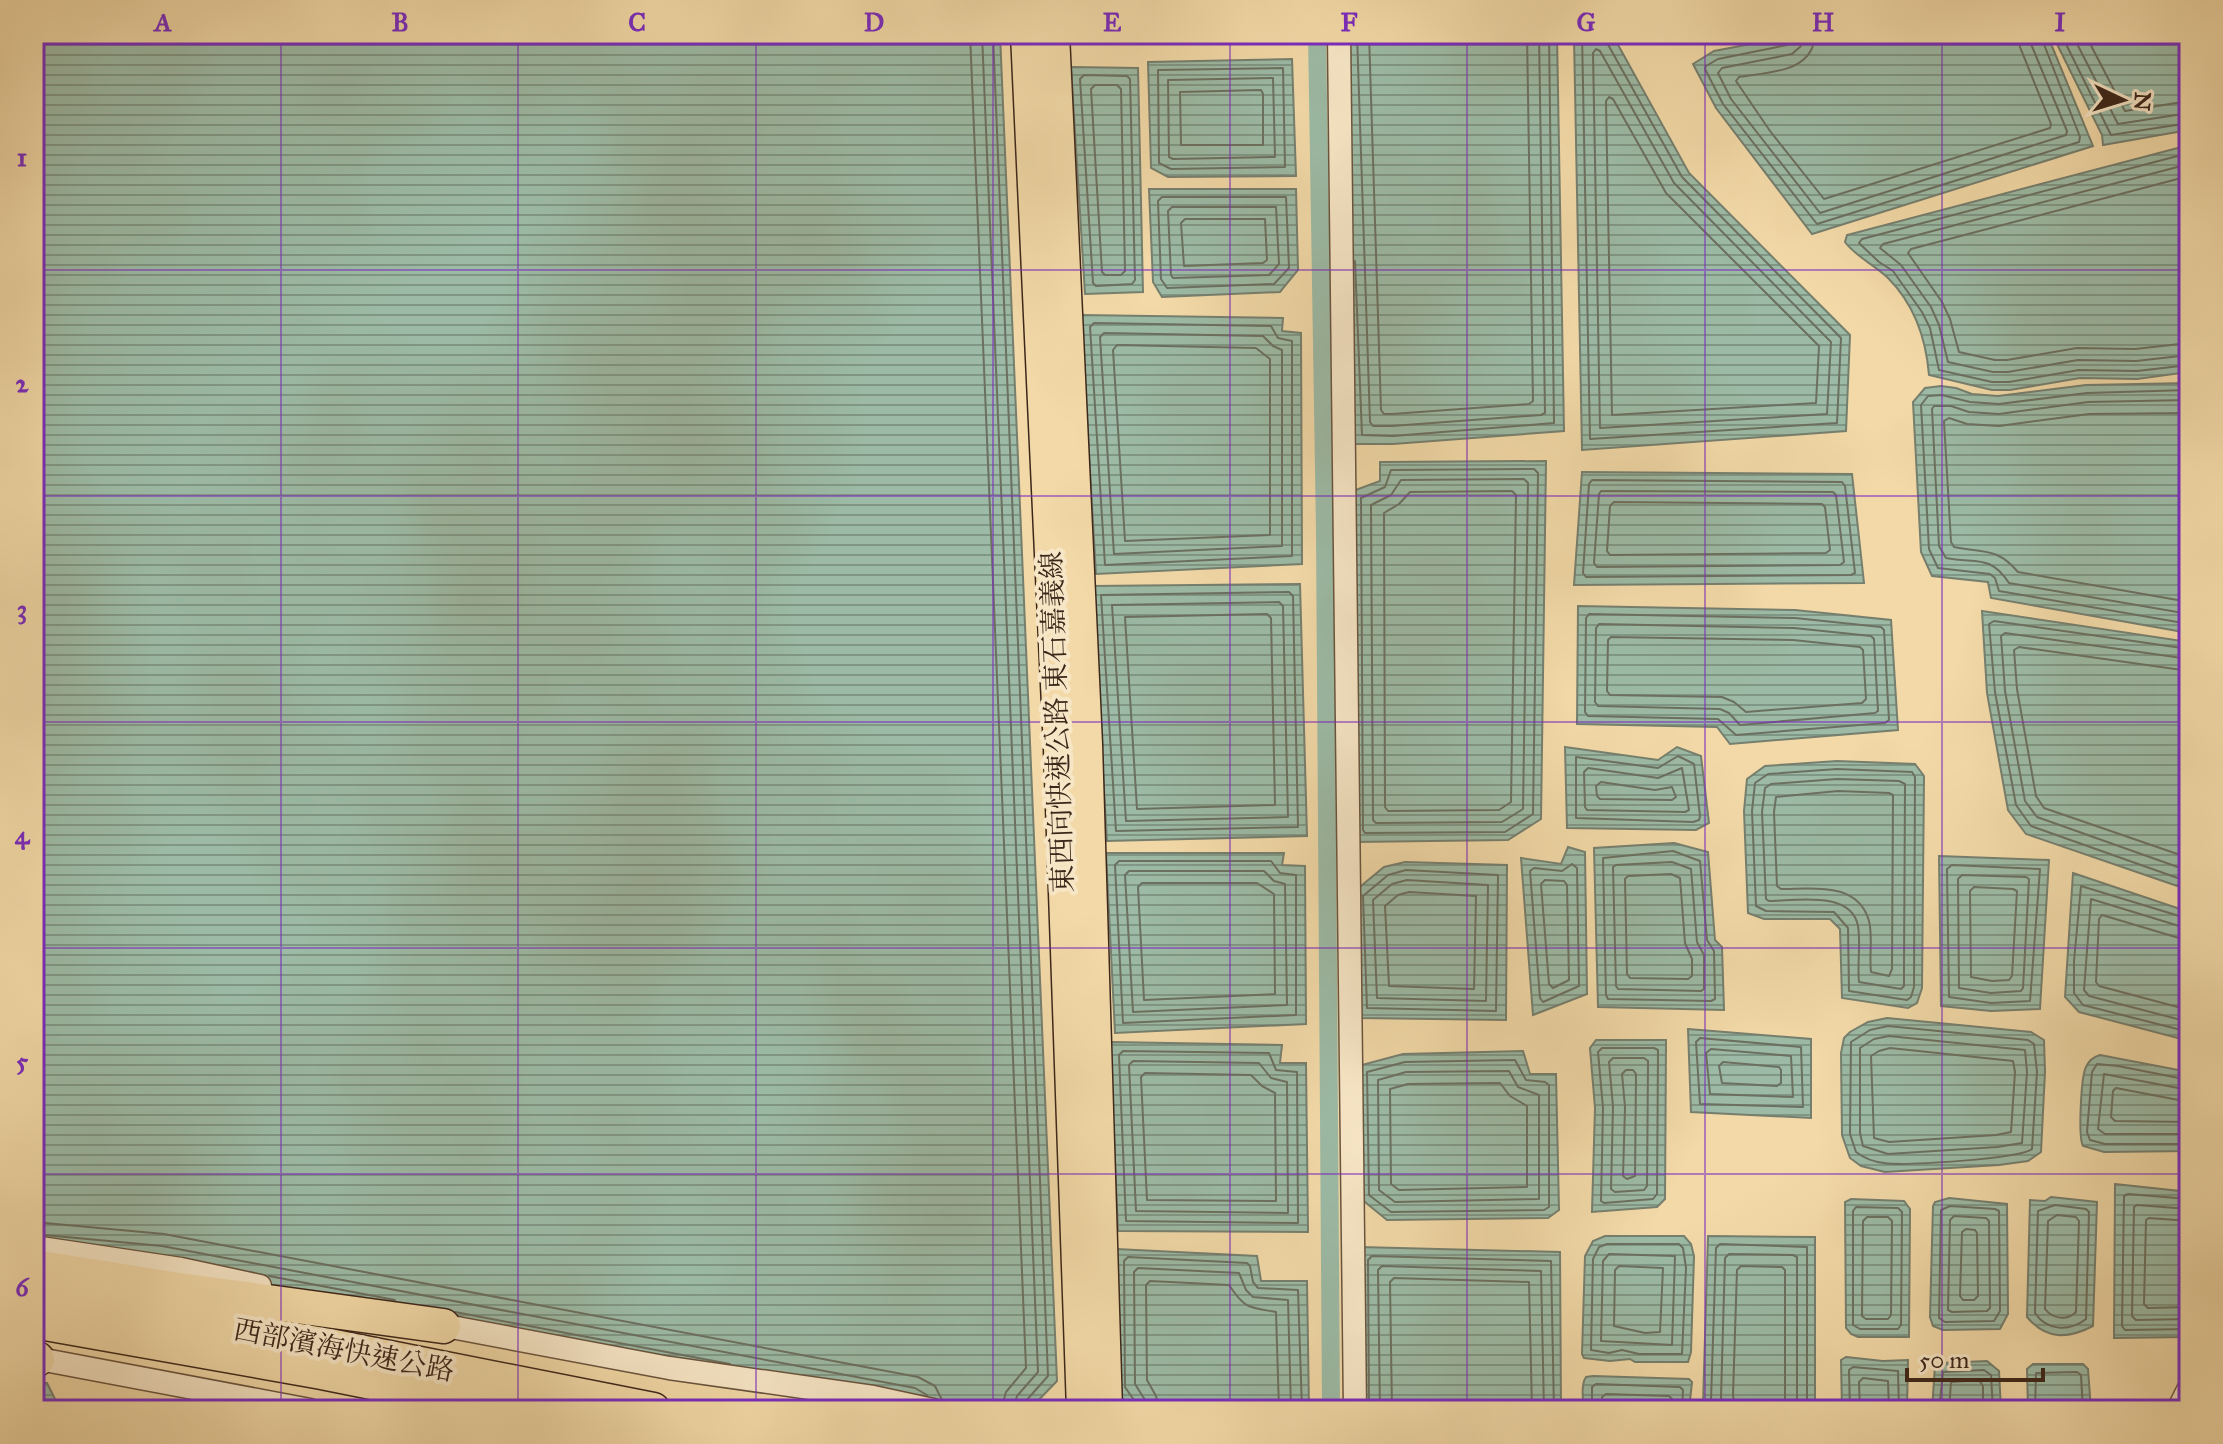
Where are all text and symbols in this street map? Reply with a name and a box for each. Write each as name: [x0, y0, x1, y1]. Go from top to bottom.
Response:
text: A: [152, 6, 172, 38]
text: B: [391, 6, 409, 38]
text: C: [628, 6, 646, 38]
text: D: [864, 6, 884, 38]
text: E: [1103, 6, 1122, 38]
text: F: [1341, 6, 1358, 38]
text: G: [1576, 6, 1596, 38]
text: H: [1812, 6, 1835, 38]
text: I: [2054, 6, 2066, 38]
north arrow: [2083, 60, 2163, 140]
text: N: [2128, 91, 2157, 112]
text: 1: [17, 141, 27, 173]
text: 2: [16, 367, 30, 399]
street label: 東西向快速公路 東石嘉義線: [1034, 550, 1080, 894]
text: 3: [17, 593, 27, 625]
text: 4: [15, 819, 31, 851]
text: 5: [16, 1045, 29, 1077]
text: 6: [15, 1271, 30, 1303]
street label: 西部濱海快速公路: [231, 1311, 457, 1389]
scale bar: [1907, 1332, 2043, 1382]
text: 50 m: [1919, 1345, 1969, 1375]

